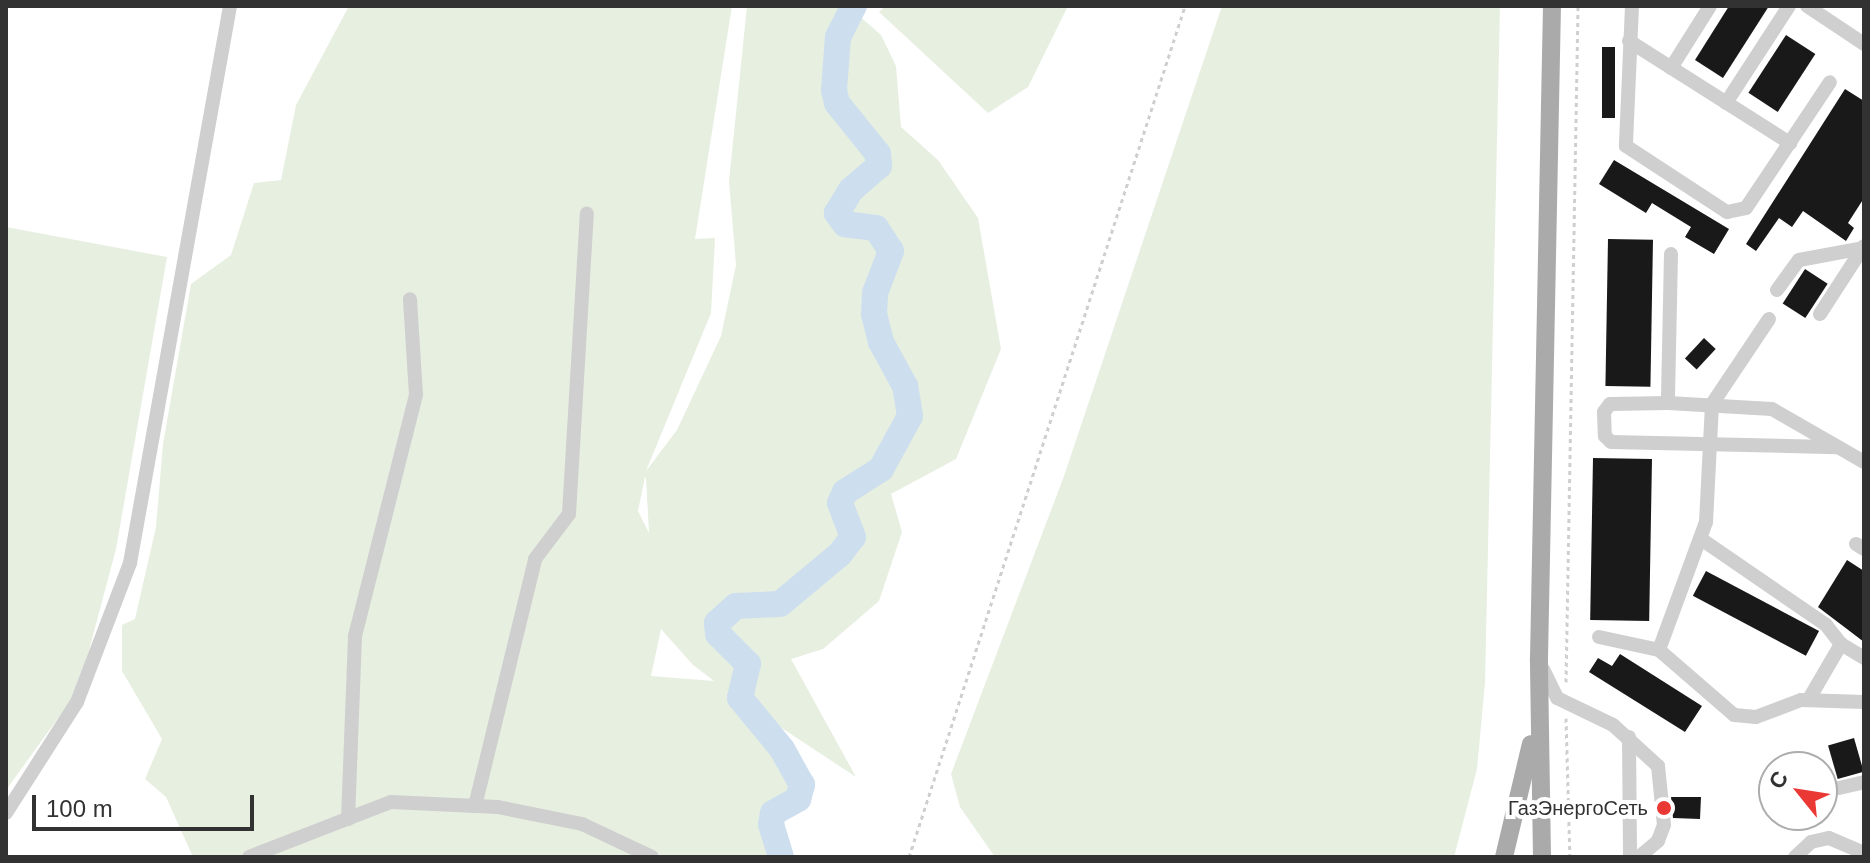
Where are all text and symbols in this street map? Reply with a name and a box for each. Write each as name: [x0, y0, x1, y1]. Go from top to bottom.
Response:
north arrow: [1758, 751, 1838, 831]
text: С: [1764, 767, 1793, 793]
scale bar: [36, 779, 258, 829]
text: 100 m: [46, 795, 113, 822]
place label: ГазЭнергоСеть: [1508, 796, 1648, 820]
marker: ГазЭнергоСеть: [1655, 799, 1673, 817]

